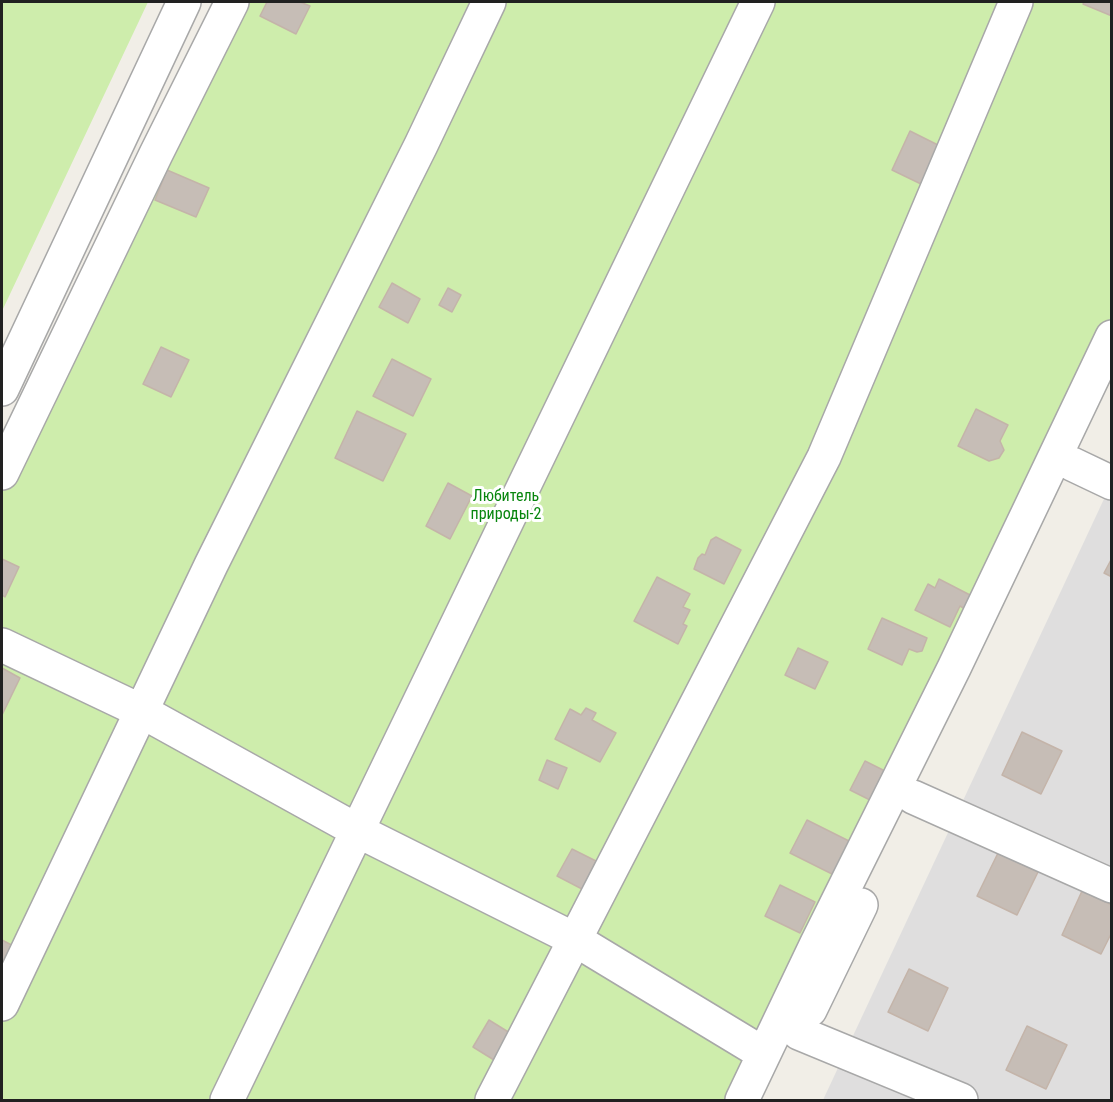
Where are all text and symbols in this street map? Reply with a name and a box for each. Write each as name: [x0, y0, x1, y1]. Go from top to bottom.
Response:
park label: Любитель природы-2: [471, 487, 541, 525]

